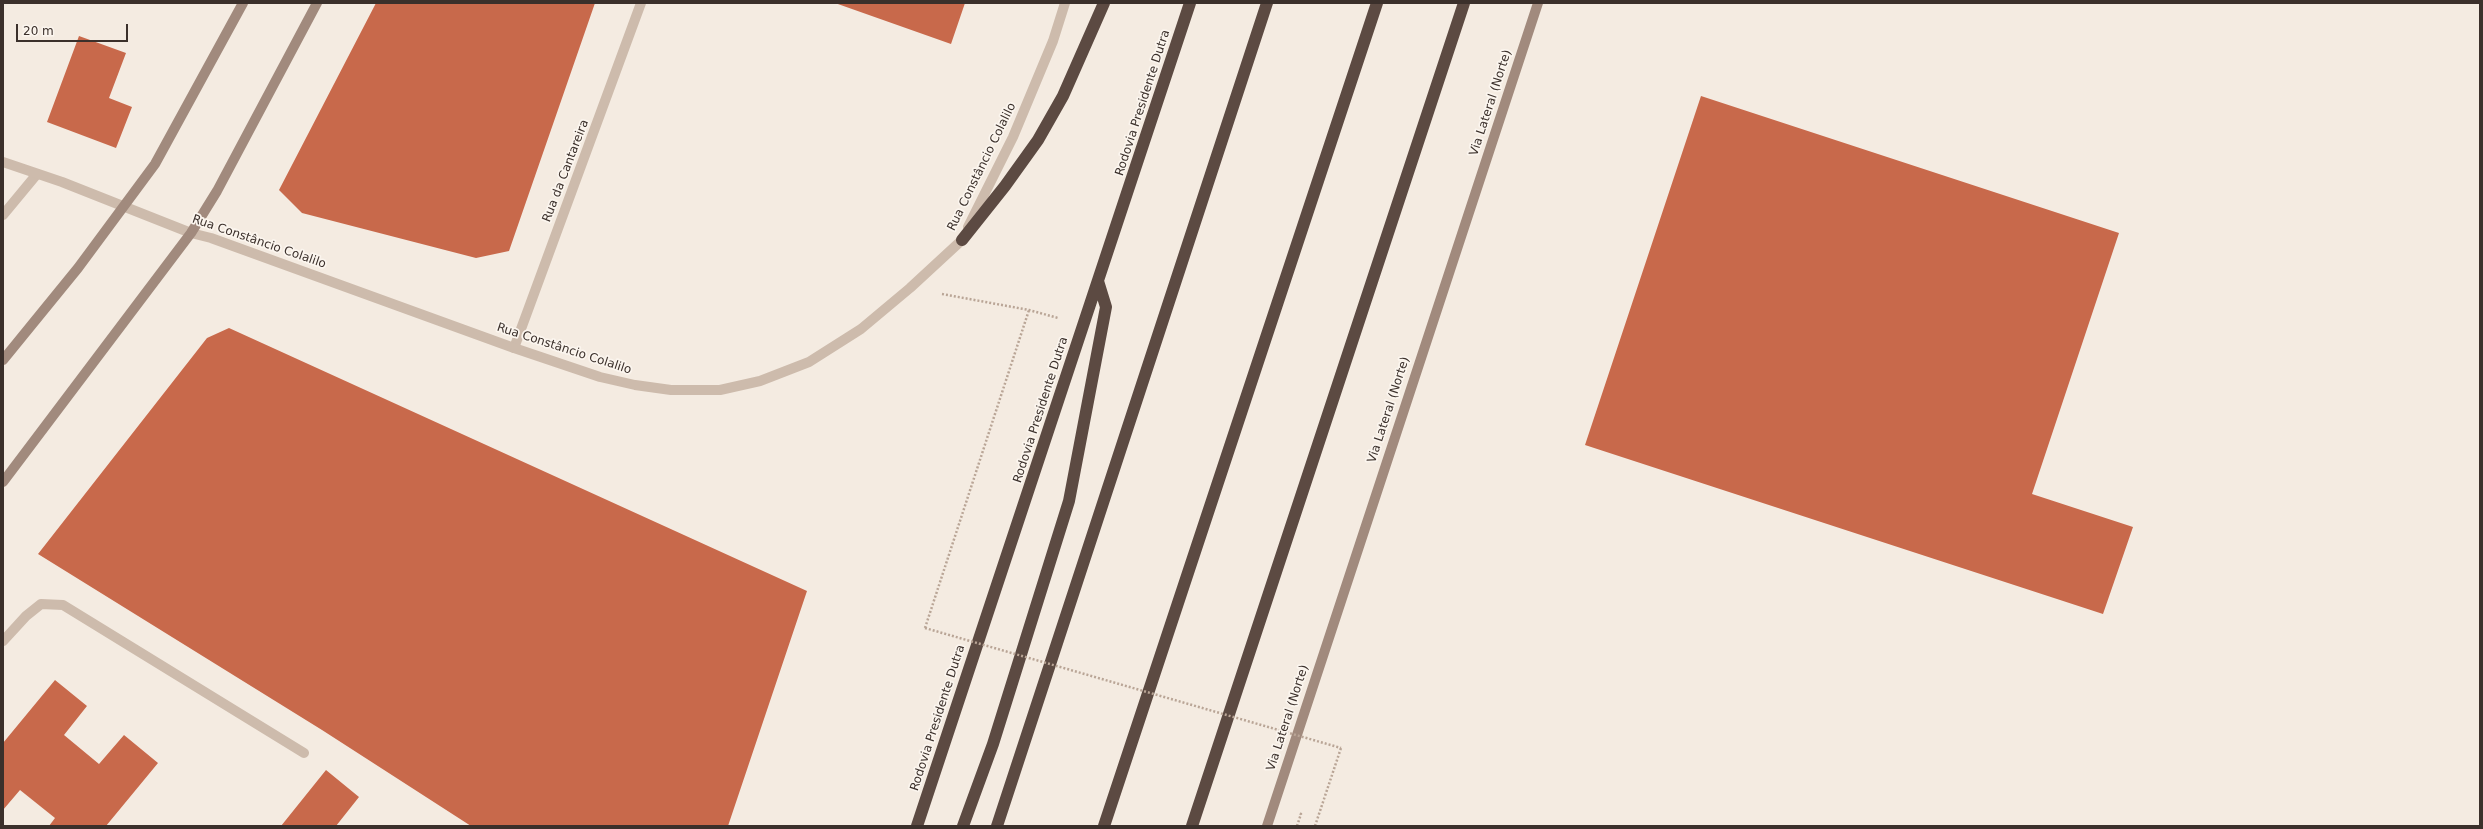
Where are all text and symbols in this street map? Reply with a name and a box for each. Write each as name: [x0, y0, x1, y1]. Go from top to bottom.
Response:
scale bar: [18, 16, 130, 42]
text: 20 m: [23, 24, 54, 38]
street label: Rodovia Presidente Dutra: [1113, 28, 1173, 178]
street label: Via Lateral (Norte): [1467, 48, 1515, 158]
street label: Rua Constâncio Colalilo: [945, 101, 1019, 233]
street label: Rua da Cantareira: [540, 118, 592, 224]
street label: Rua Constâncio Colalilo: [190, 212, 328, 272]
street label: Rua Constâncio Colalilo: [495, 320, 633, 378]
street label: Rodovia Presidente Dutra: [1011, 335, 1071, 485]
street label: Via Lateral (Norte): [1365, 355, 1413, 465]
street label: Rodovia Presidente Dutra: [908, 643, 968, 793]
street label: Via Lateral (Norte): [1264, 663, 1312, 773]

